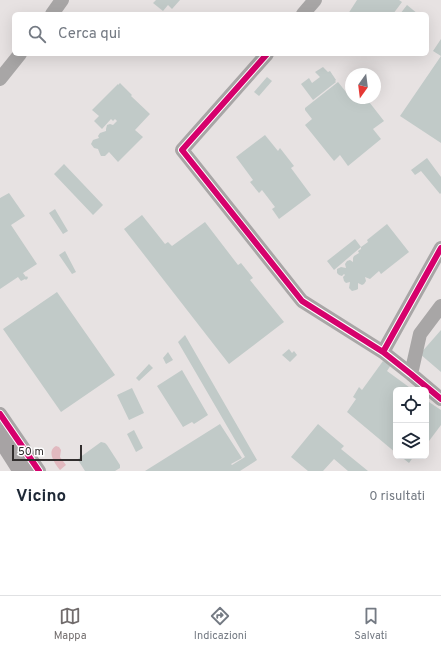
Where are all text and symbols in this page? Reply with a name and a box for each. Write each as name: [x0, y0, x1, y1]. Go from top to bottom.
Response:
search box: [12, 12, 429, 56]
icon: search: [26, 23, 48, 45]
text: Cerca qui: [58, 25, 121, 44]
north arrow: [345, 68, 381, 104]
map controls: [393, 387, 429, 459]
button: locate: [393, 387, 429, 423]
button: layers: [393, 423, 429, 459]
scale bar: [12, 443, 82, 462]
text: 50 m: [18, 445, 44, 459]
text: Vicino: [16, 486, 66, 508]
text: 0 risultati: [369, 489, 425, 505]
tab: Mappa: [54, 605, 86, 643]
tab: Indicazioni: [194, 605, 247, 643]
tab: Salvati: [354, 605, 387, 643]

